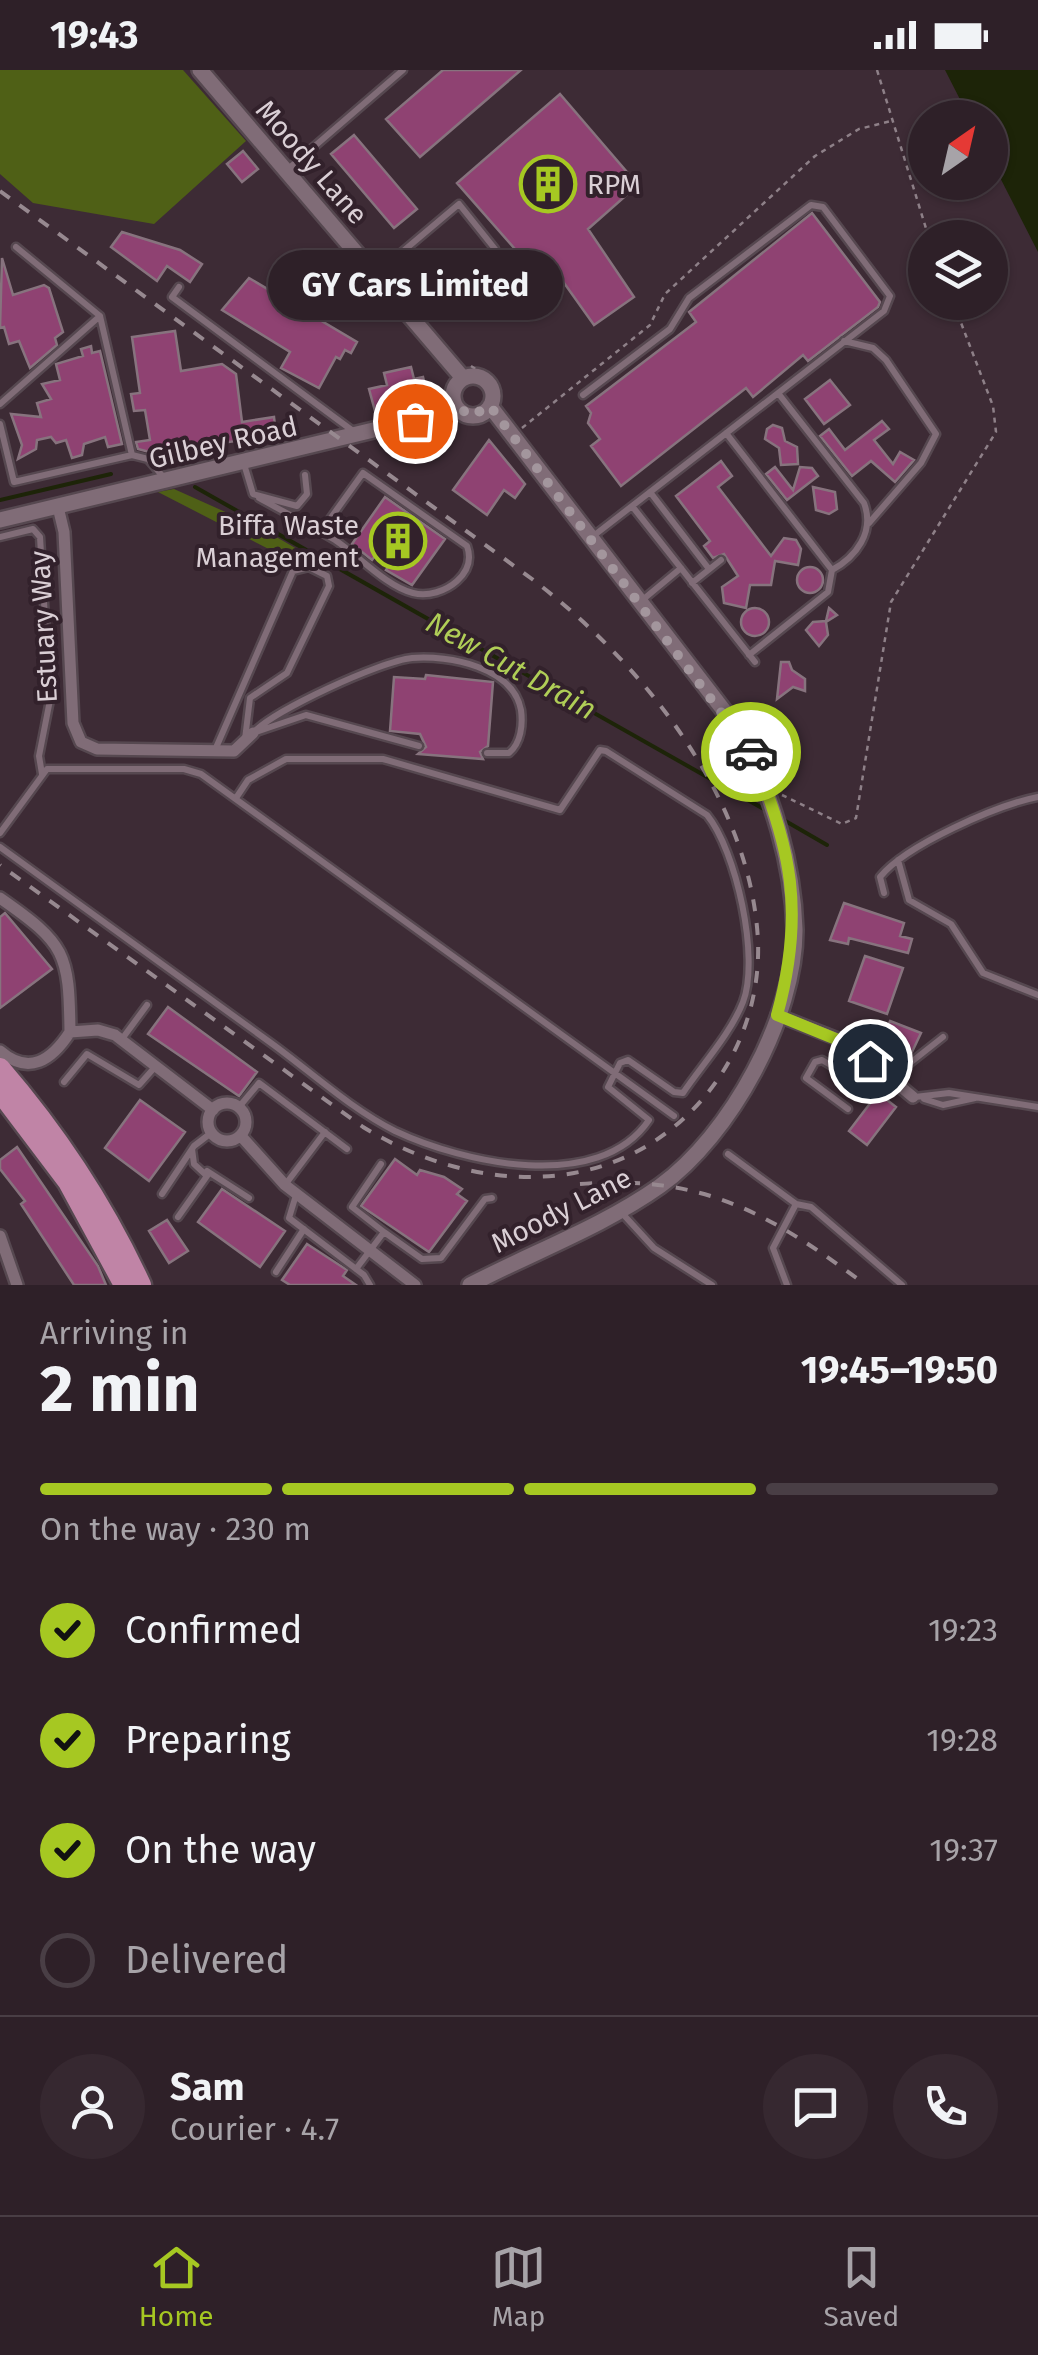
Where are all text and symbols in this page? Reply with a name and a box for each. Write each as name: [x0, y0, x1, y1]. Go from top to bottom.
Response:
text: 19:43: [50, 12, 138, 58]
street label: Moody Lane: [249, 94, 374, 231]
north arrow: [908, 100, 1008, 200]
map controls: [908, 100, 1008, 320]
building icon: RPM: [518, 154, 578, 214]
place label: RPM: [587, 168, 641, 201]
button: layers: [908, 220, 1008, 320]
callout: GY Cars Limited: [268, 251, 562, 321]
text: GY Cars Limited: [302, 266, 529, 304]
pin: [373, 379, 458, 464]
icon: bag: [388, 394, 443, 449]
street label: Gilbey Road: [146, 409, 301, 476]
place label: Biffa Waste Management: [195, 509, 360, 574]
building icon: Biffa Waste Management: [368, 511, 428, 571]
street label: Estuary Way: [23, 550, 64, 704]
water label: New Cut Drain: [420, 604, 602, 728]
courier: [701, 702, 801, 802]
icon: car: [724, 725, 779, 780]
pin: [828, 1019, 913, 1104]
icon: home: [843, 1034, 898, 1089]
street label: Moody Lane: [486, 1161, 637, 1260]
text: Arriving in: [40, 1314, 188, 1352]
text: 19:45–19:50: [801, 1347, 998, 1393]
text: 2 min: [40, 1350, 200, 1428]
text: On the way · 230 m: [40, 1510, 311, 1548]
icon: check: [40, 1603, 95, 1658]
text: Confirmed: [125, 1607, 303, 1653]
text: 19:23: [928, 1611, 998, 1649]
icon: check: [40, 1713, 95, 1768]
text: Preparing: [125, 1717, 291, 1763]
text: 19:28: [926, 1721, 998, 1759]
icon: check: [40, 1823, 95, 1878]
text: On the way: [125, 1827, 316, 1873]
text: 19:37: [929, 1831, 998, 1869]
text: Delivered: [125, 1937, 288, 1983]
button: person: [40, 2054, 145, 2159]
button: chat: [763, 2054, 868, 2159]
button: phone: [893, 2054, 998, 2159]
text: Sam: [170, 2064, 245, 2110]
text: Courier · 4.7: [170, 2110, 339, 2148]
tab: Home: [139, 2240, 213, 2333]
tab: Map: [491, 2240, 546, 2333]
tab: Saved: [823, 2240, 899, 2333]

